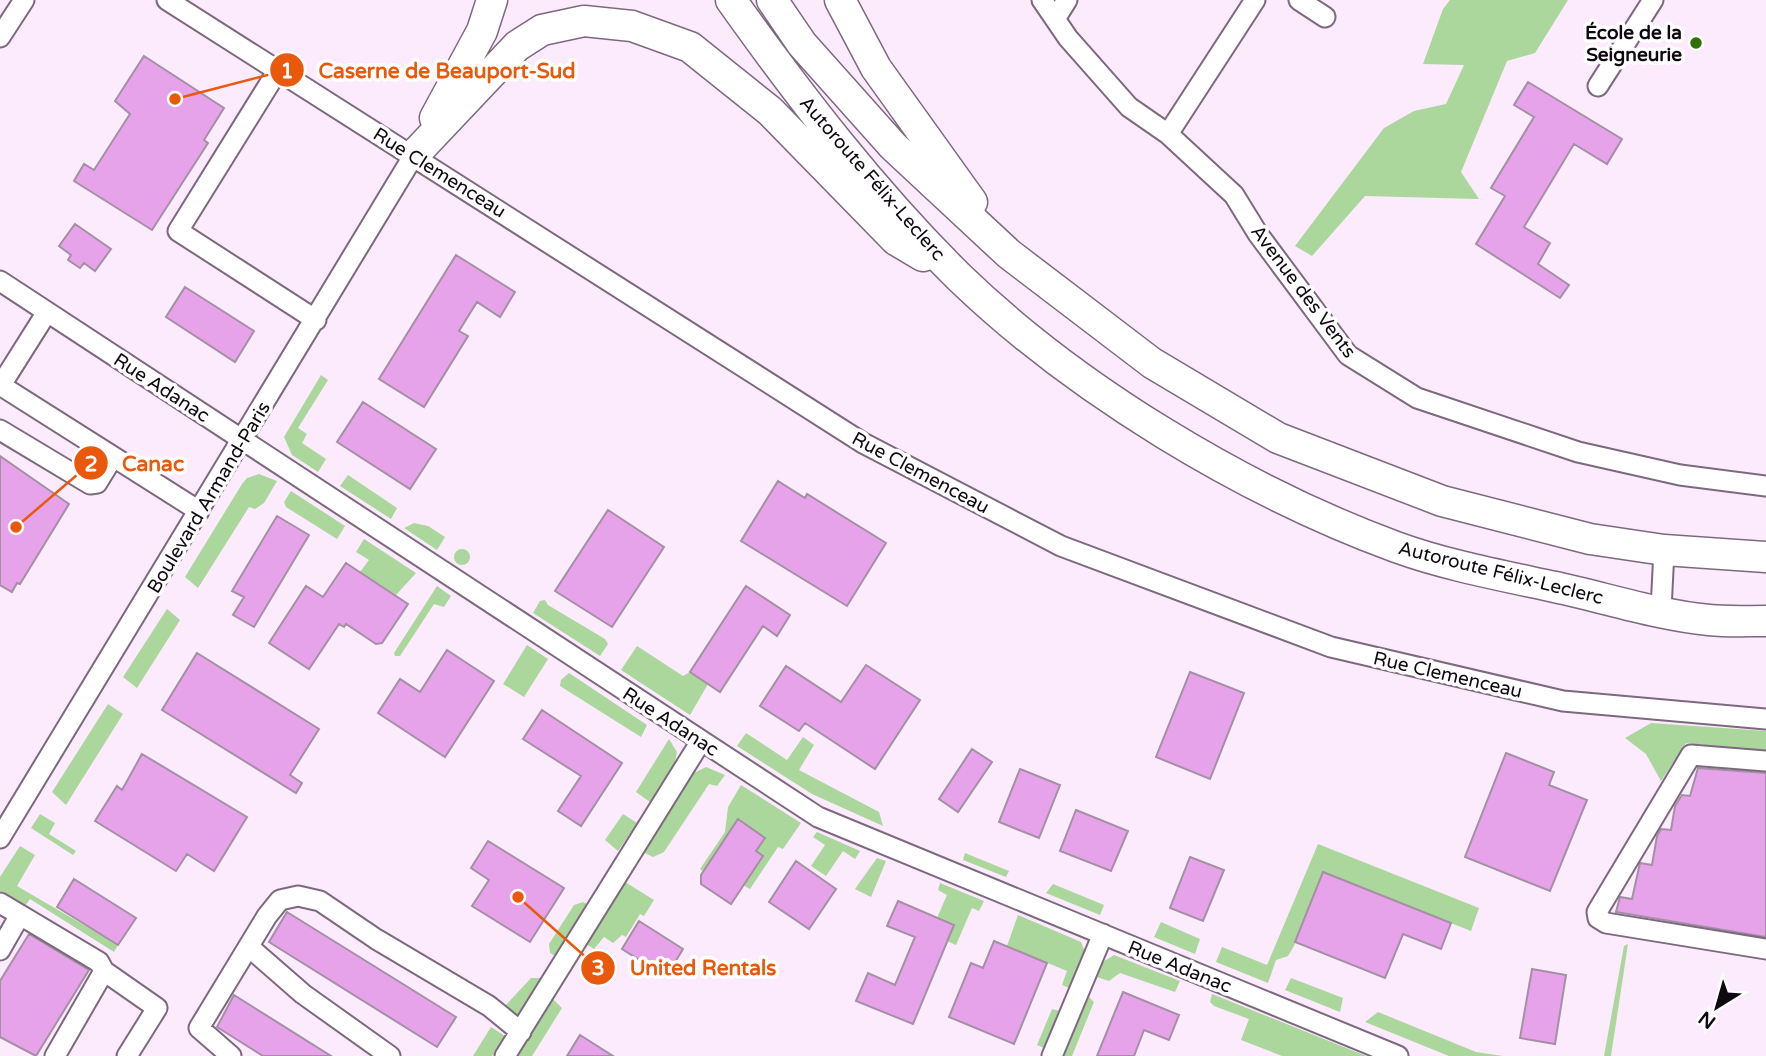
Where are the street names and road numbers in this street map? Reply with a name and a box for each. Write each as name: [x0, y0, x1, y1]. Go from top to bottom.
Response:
street label: Autoroute Félix-Leclerc: [795, 92, 949, 265]
street label: Rue Clemenceau: [369, 123, 510, 223]
street label: Avenue des Vents: [1246, 221, 1360, 362]
street label: Rue Adanac: [109, 349, 213, 427]
street label: Boulevard Armand-Paris: [143, 398, 275, 597]
street label: Rue Clemenceau: [848, 427, 993, 518]
street label: Autoroute Félix-Leclerc: [1396, 537, 1605, 609]
street label: Rue Clemenceau: [1371, 647, 1524, 703]
street label: Rue Adanac: [618, 683, 722, 761]
street label: Rue Adanac: [1125, 936, 1235, 998]

